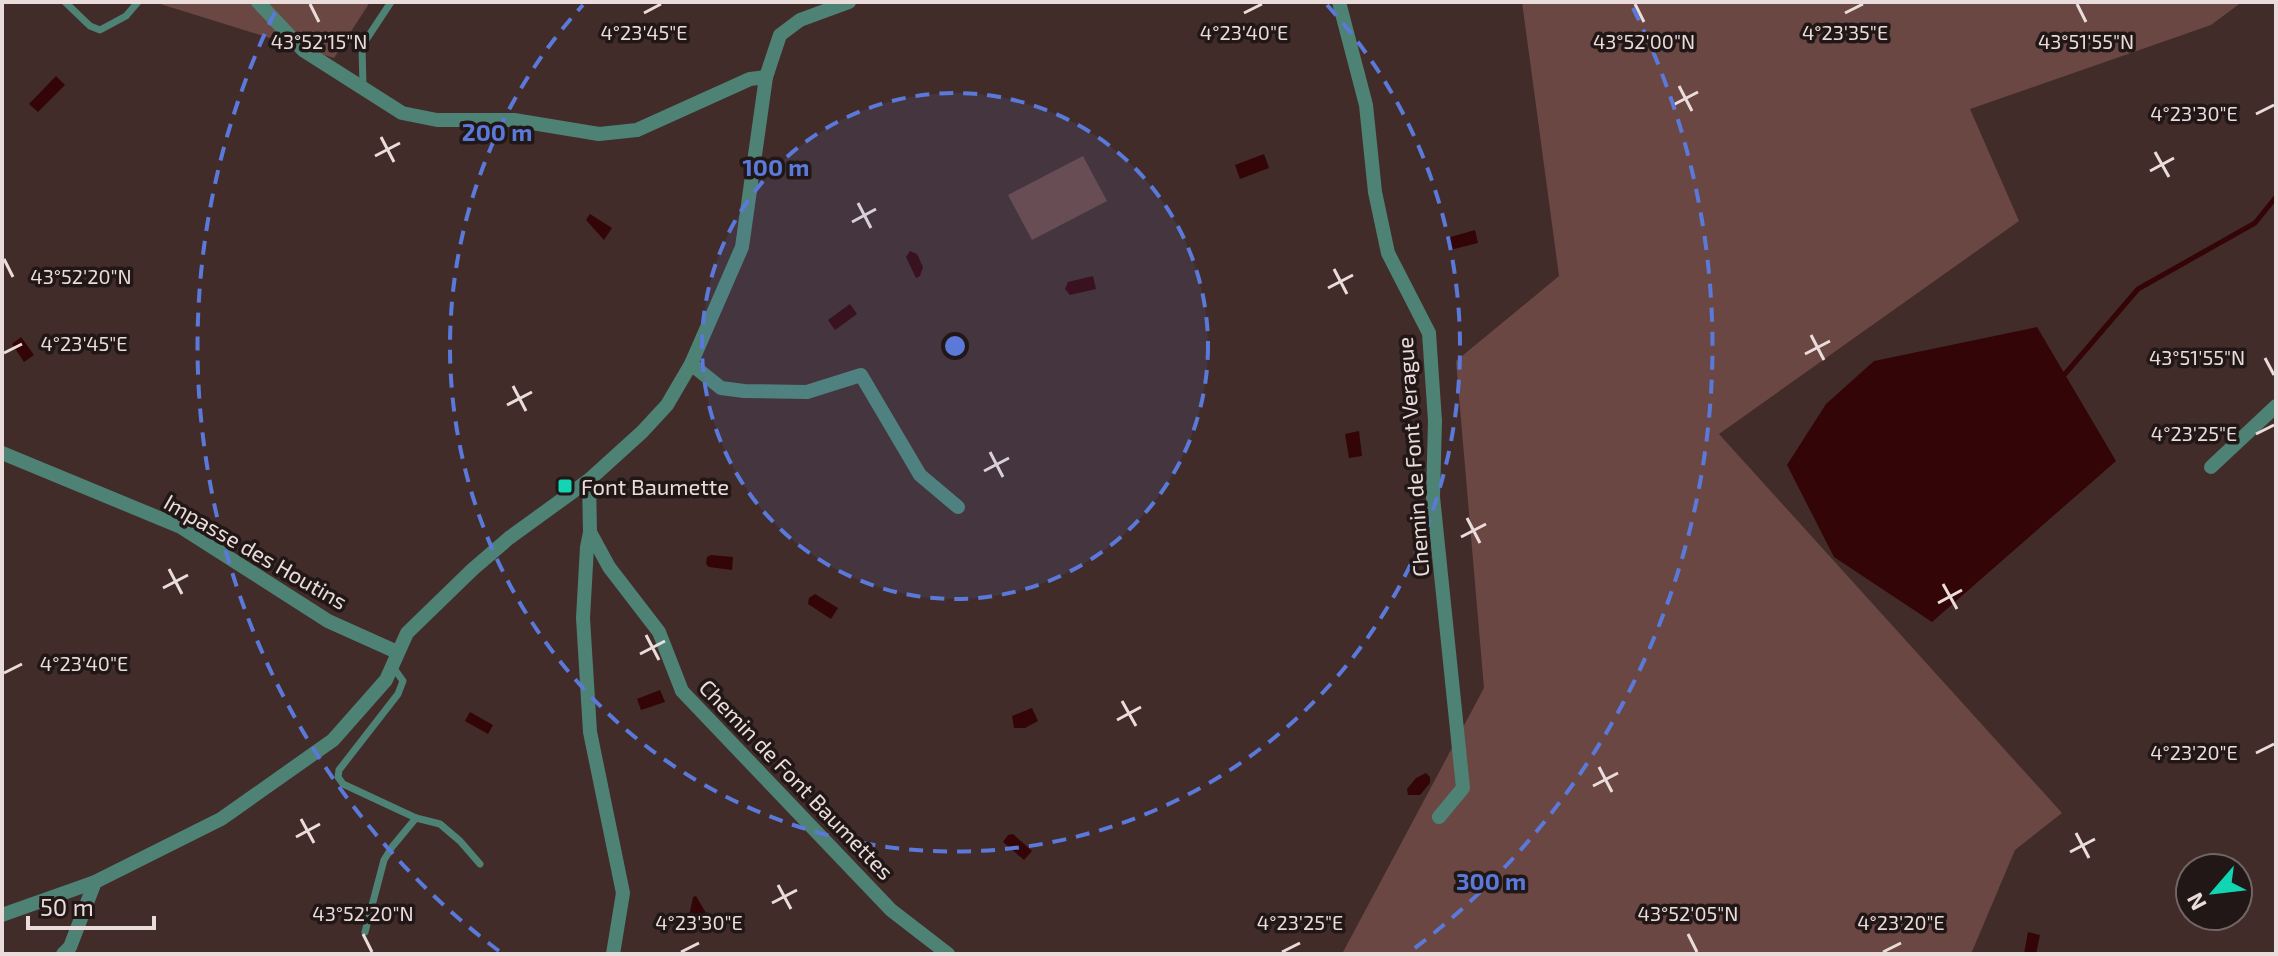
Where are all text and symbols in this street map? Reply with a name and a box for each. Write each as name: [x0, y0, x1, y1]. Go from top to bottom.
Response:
text: 4°23'45"E: [601, 20, 687, 44]
text: 4°23'40"E: [1200, 20, 1288, 44]
text: 4°23'35"E: [1802, 20, 1888, 44]
text: 43°52'15"N: [271, 29, 367, 53]
text: 43°52'00"N: [1593, 29, 1695, 53]
text: 43°51'55"N: [2038, 29, 2134, 53]
text: 4°23'30"E: [2150, 101, 2238, 125]
text: 200 m: [462, 117, 532, 146]
text: 100 m: [743, 152, 809, 181]
text: 43°52'20"N: [30, 264, 132, 288]
text: 4°23'45"E: [41, 331, 127, 355]
centre of rings: [941, 332, 969, 360]
street label: Chemin de Font Verague: [1391, 336, 1433, 578]
text: 43°51'55"N: [2149, 345, 2245, 369]
text: 4°23'25"E: [2151, 421, 2237, 445]
place label: Font Baumette: [581, 473, 729, 499]
marker: Font Baumette: [556, 477, 574, 495]
street label: Impasse des Houtins: [160, 488, 352, 614]
text: 4°23'40"E: [40, 651, 128, 675]
street label: Chemin de Font Baumettes: [695, 674, 899, 884]
text: 4°23'20"E: [2150, 740, 2238, 764]
north arrow: [2174, 852, 2254, 932]
text: 300 m: [1456, 866, 1526, 895]
scale bar: [28, 880, 154, 930]
text: N: [2180, 889, 2211, 915]
text: 50 m: [40, 892, 94, 921]
text: 43°52'20"N: [312, 901, 414, 925]
text: 43°52'05"N: [1638, 901, 1738, 925]
text: 4°23'30"E: [655, 910, 743, 934]
text: 4°23'25"E: [1257, 910, 1343, 934]
text: 4°23'20"E: [1857, 910, 1945, 934]

